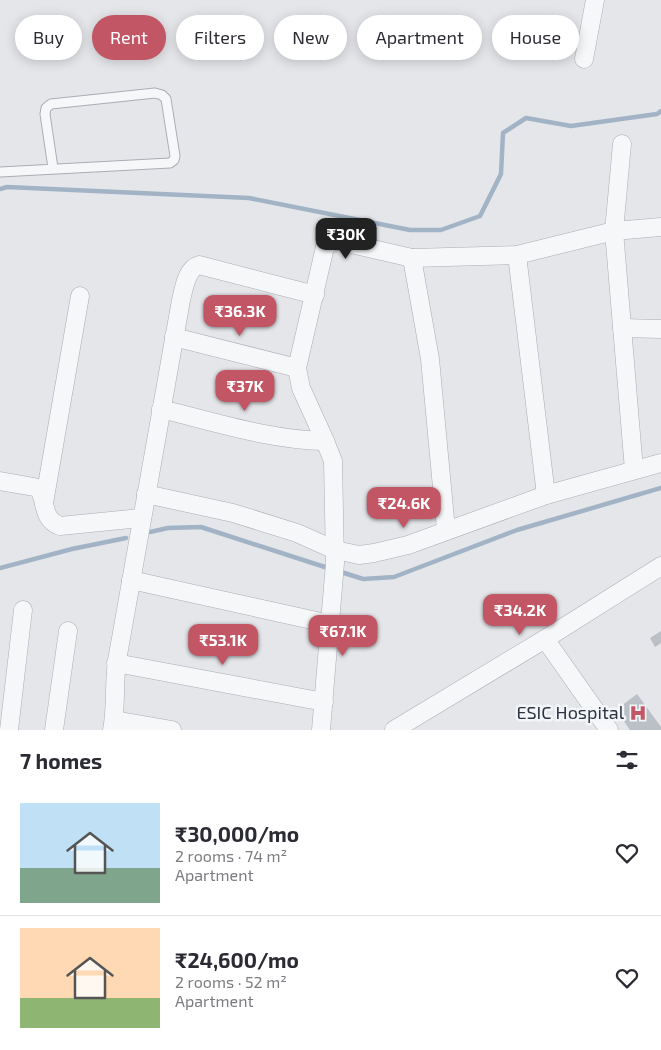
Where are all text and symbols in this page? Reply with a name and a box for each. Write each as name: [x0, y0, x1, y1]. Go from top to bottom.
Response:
chip: Buy: [15, 15, 82, 60]
chip: Rent: [92, 15, 166, 60]
chip: Filters: [176, 15, 264, 60]
chip: New: [274, 15, 347, 60]
chip: Apartment: [357, 15, 482, 60]
chip: House: [492, 15, 579, 60]
pin: ₹30K: [316, 218, 376, 260]
text: ₹30K: [327, 224, 365, 243]
pin: ₹36.3K: [199, 294, 281, 337]
text: ₹36.3K: [214, 301, 266, 320]
pin: ₹37K: [215, 370, 275, 412]
text: ₹37K: [226, 376, 264, 395]
pin: ₹24.6K: [363, 486, 445, 529]
text: ₹24.6K: [378, 493, 430, 512]
pin: ₹34.2K: [479, 594, 561, 636]
text: ₹34.2K: [494, 600, 546, 619]
pin: ₹67.1K: [302, 614, 384, 657]
text: ₹67.1K: [320, 621, 366, 640]
pin: ₹53.1K: [182, 624, 264, 666]
text: ₹53.1K: [199, 630, 247, 649]
place label: ESIC Hospital: [516, 701, 625, 723]
hospital icon: ESIC Hospital: [628, 703, 648, 723]
icon: filters: [613, 746, 641, 774]
text: 7 homes: [20, 748, 102, 773]
text: ₹30,000/mo: [175, 821, 299, 846]
icon: home: [60, 823, 120, 883]
icon: heart: [613, 839, 641, 867]
text: 2 rooms · 74 m²: [175, 846, 287, 865]
text: Apartment: [175, 865, 254, 884]
text: ₹24,600/mo: [175, 947, 299, 972]
icon: home: [60, 948, 120, 1008]
icon: heart: [613, 964, 641, 992]
text: 2 rooms · 52 m²: [175, 972, 287, 991]
text: Apartment: [175, 991, 254, 1010]

